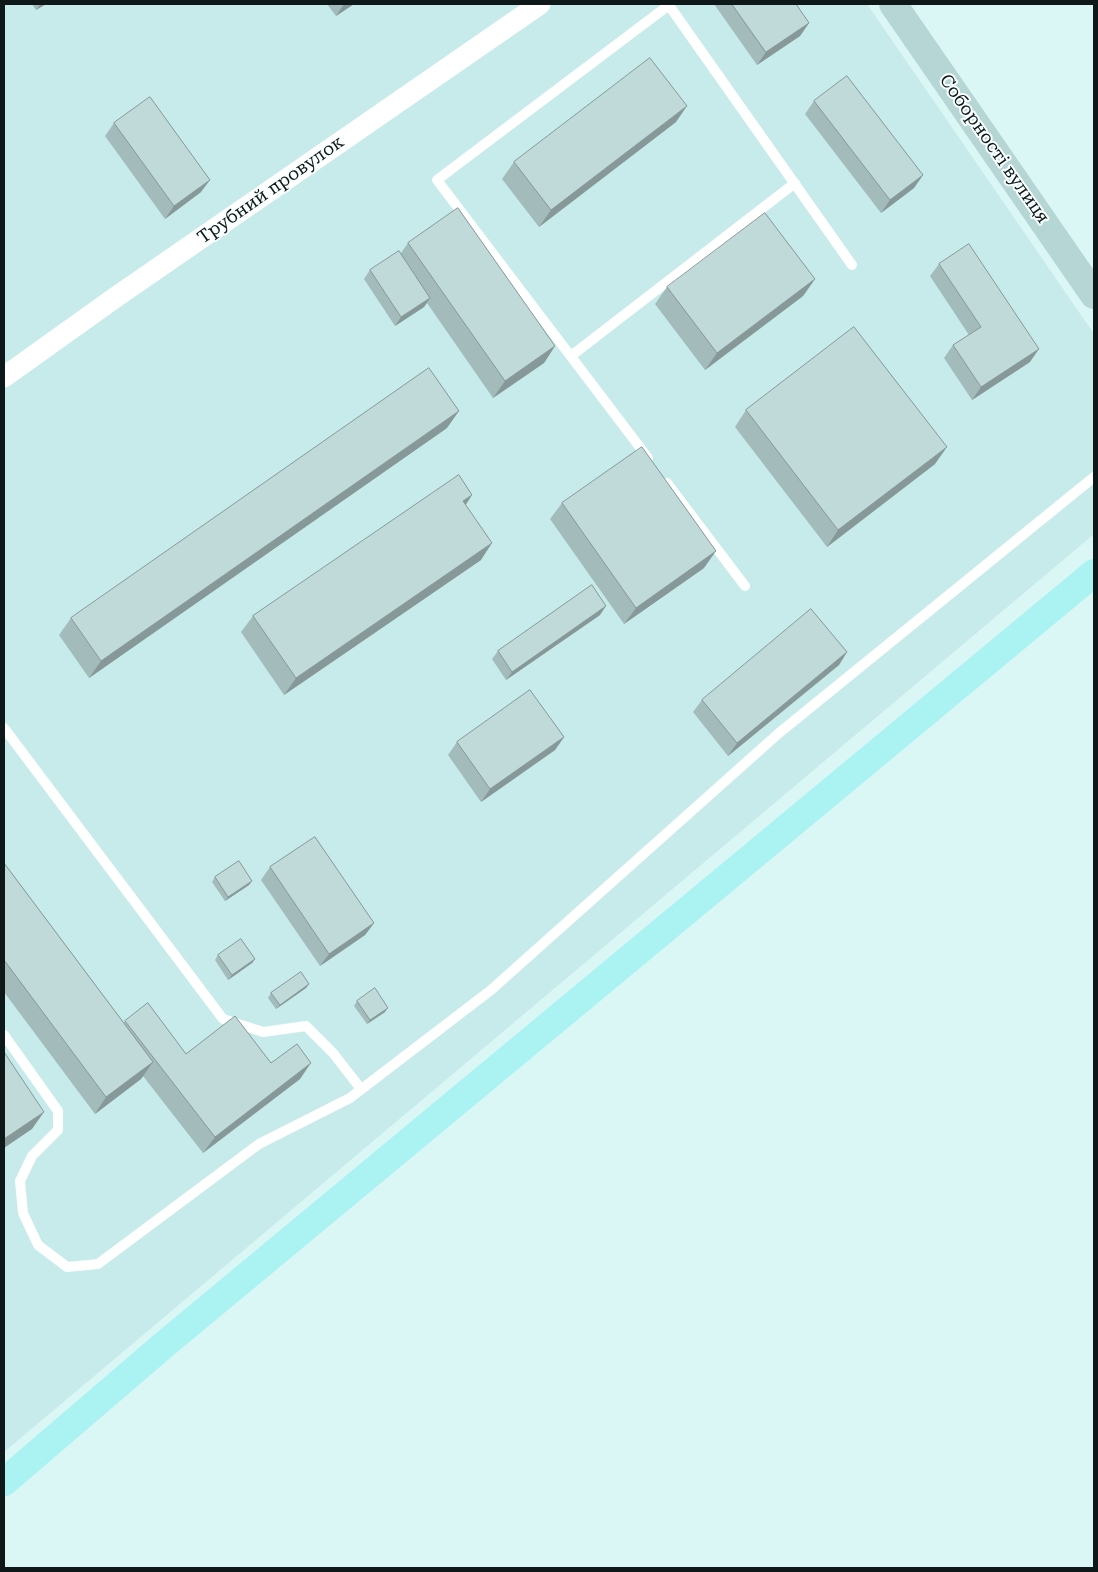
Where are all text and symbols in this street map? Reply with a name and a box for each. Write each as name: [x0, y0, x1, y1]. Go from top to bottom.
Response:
street label: Соборності вулиця: [934, 70, 1054, 228]
street label: Трубний провулок: [194, 131, 348, 249]

